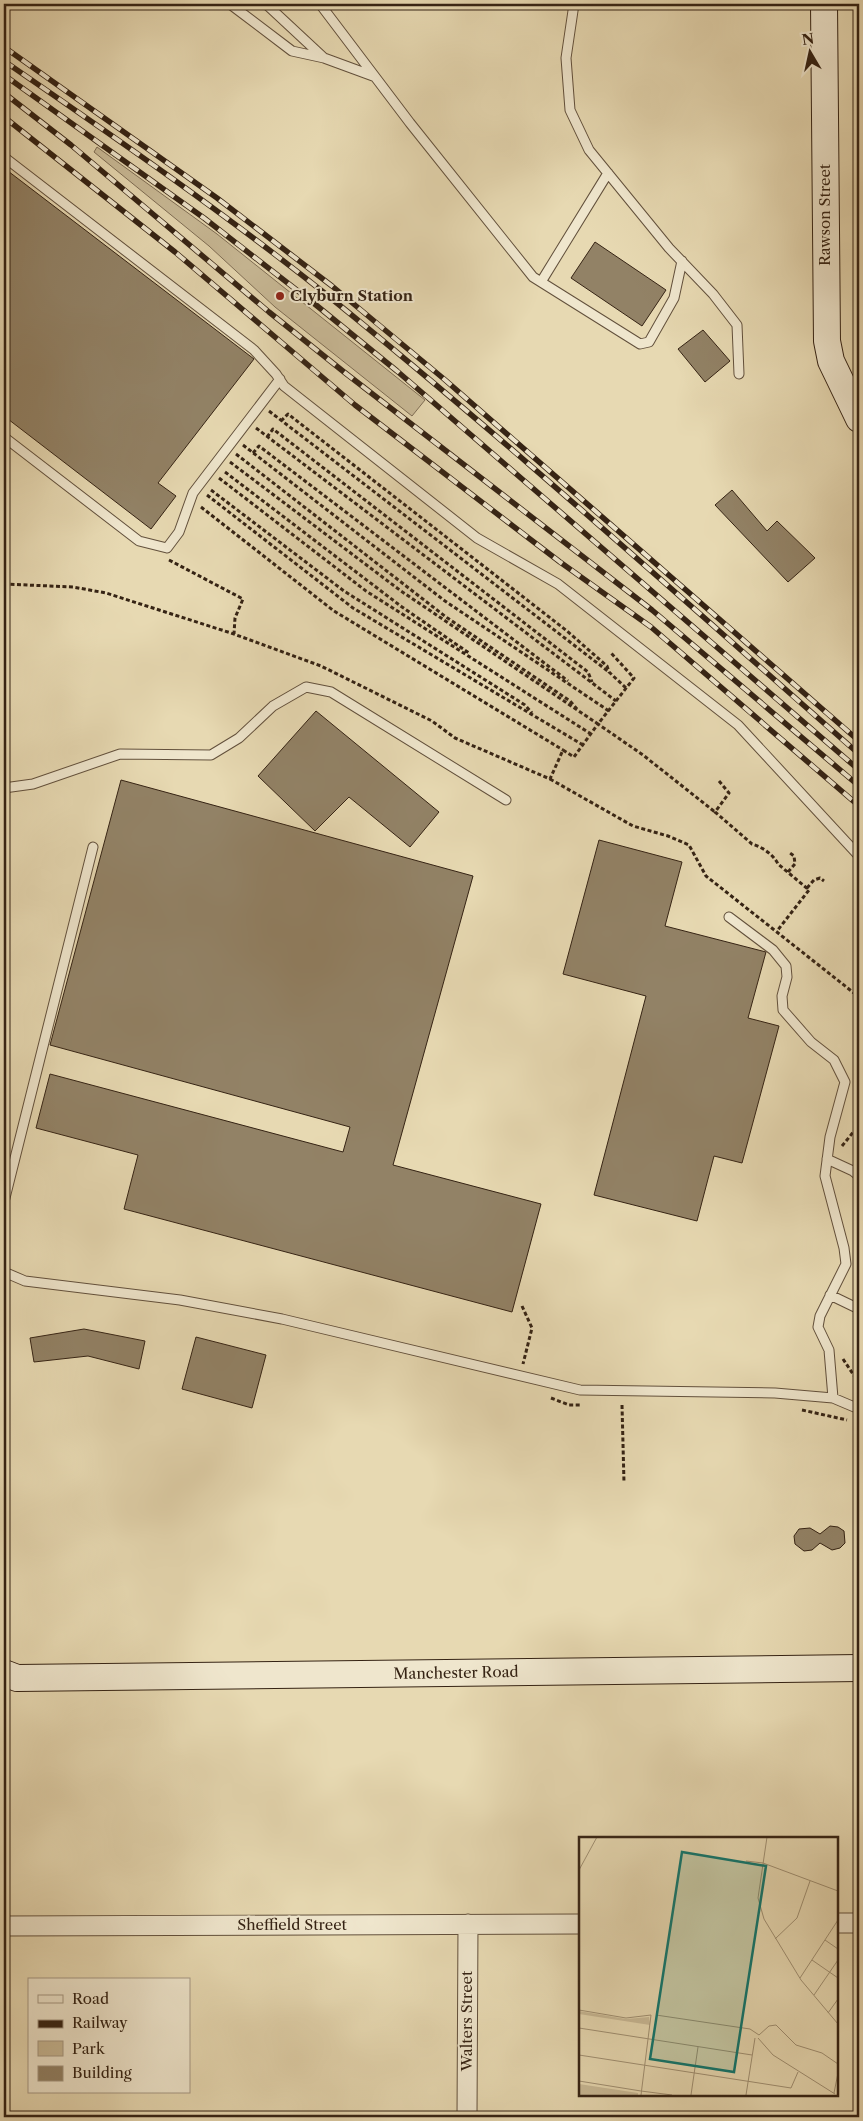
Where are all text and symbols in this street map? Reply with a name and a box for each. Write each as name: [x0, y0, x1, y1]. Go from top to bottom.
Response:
north arrow: [786, 28, 836, 78]
text: N: [801, 29, 815, 49]
street label: Rawson Street: [815, 163, 834, 266]
place label: Clyburn Station: [290, 286, 414, 305]
marker: Clyburn Station: [274, 290, 286, 302]
street label: Manchester Road: [393, 1662, 519, 1683]
inset map: [579, 1837, 838, 2096]
street label: Sheffield Street: [237, 1915, 348, 1934]
street label: Walters Street: [457, 1970, 476, 2072]
legend: [28, 1978, 190, 2094]
text: Road: [72, 1989, 109, 2008]
text: Railway: [72, 2013, 128, 2032]
text: Park: [72, 2039, 106, 2058]
text: Building: [72, 2063, 132, 2082]

